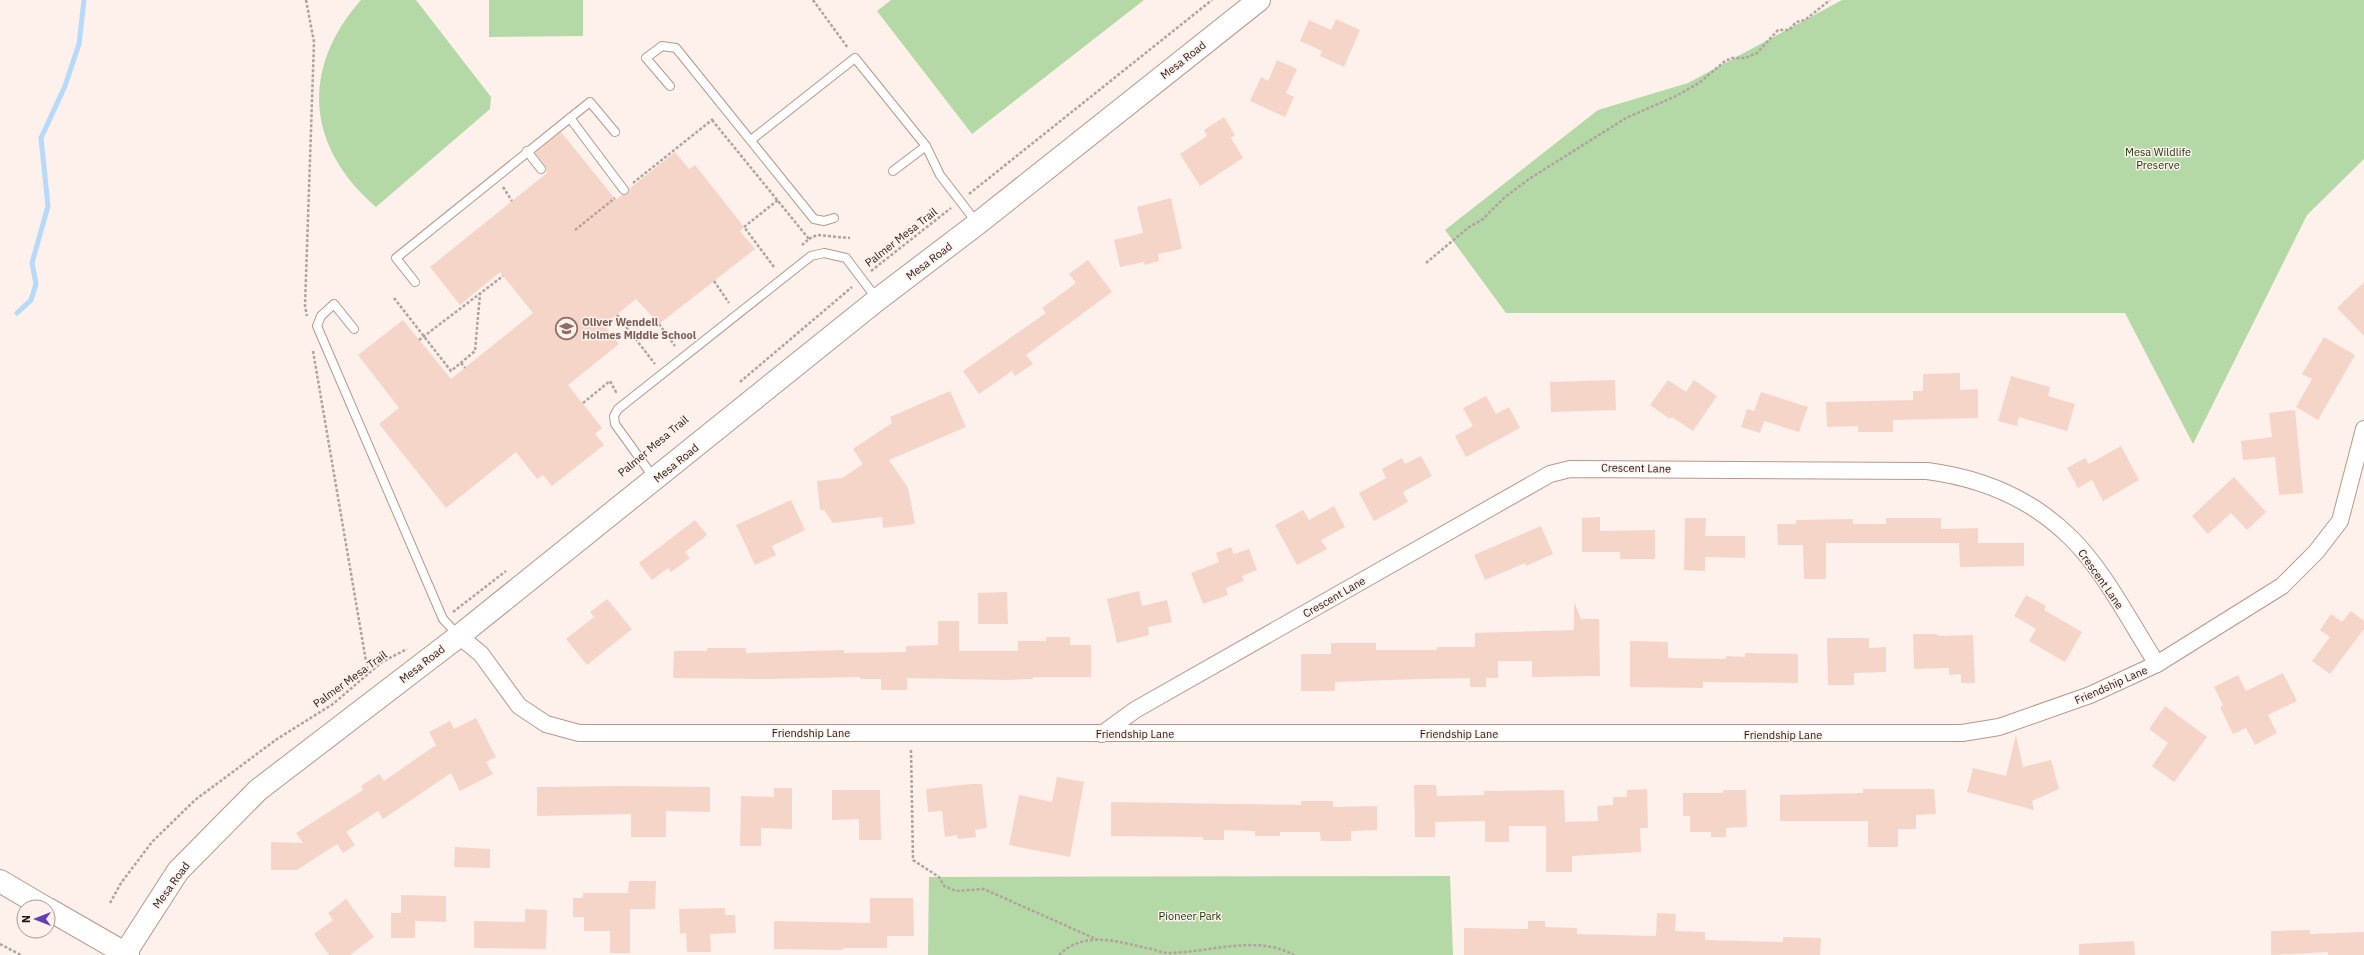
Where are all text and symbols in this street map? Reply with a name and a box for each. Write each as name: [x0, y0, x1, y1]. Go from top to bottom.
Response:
street label: Mesa Road: [1157, 38, 1209, 82]
park label: Mesa Wildlife Preserve: [2125, 145, 2191, 172]
street label: Palmer Mesa Trail: [862, 204, 940, 270]
street label: Mesa Road: [903, 239, 955, 283]
school or university icon: Oliver Wendell Holmes Middle School: [553, 315, 579, 341]
place label: Oliver Wendell Holmes Middle School: [582, 315, 697, 342]
street label: Palmer Mesa Trail: [615, 412, 691, 480]
street label: Mesa Road: [651, 441, 701, 485]
street label: Crescent Lane: [1601, 460, 1671, 476]
street label: Crescent Lane: [2075, 546, 2127, 612]
street label: Crescent Lane: [1300, 573, 1368, 621]
street label: Mesa Road: [396, 642, 448, 686]
street label: Palmer Mesa Trail: [310, 648, 390, 710]
street label: Friendship Lane: [2072, 663, 2150, 707]
street label: Friendship Lane: [772, 726, 850, 740]
street label: Friendship Lane: [1096, 727, 1174, 741]
street label: Friendship Lane: [1420, 727, 1498, 741]
street label: Friendship Lane: [1744, 728, 1822, 742]
street label: Mesa Road: [149, 859, 193, 911]
north arrow: [16, 899, 56, 939]
park label: Pioneer Park: [1159, 909, 1222, 923]
text: N: [19, 915, 33, 923]

